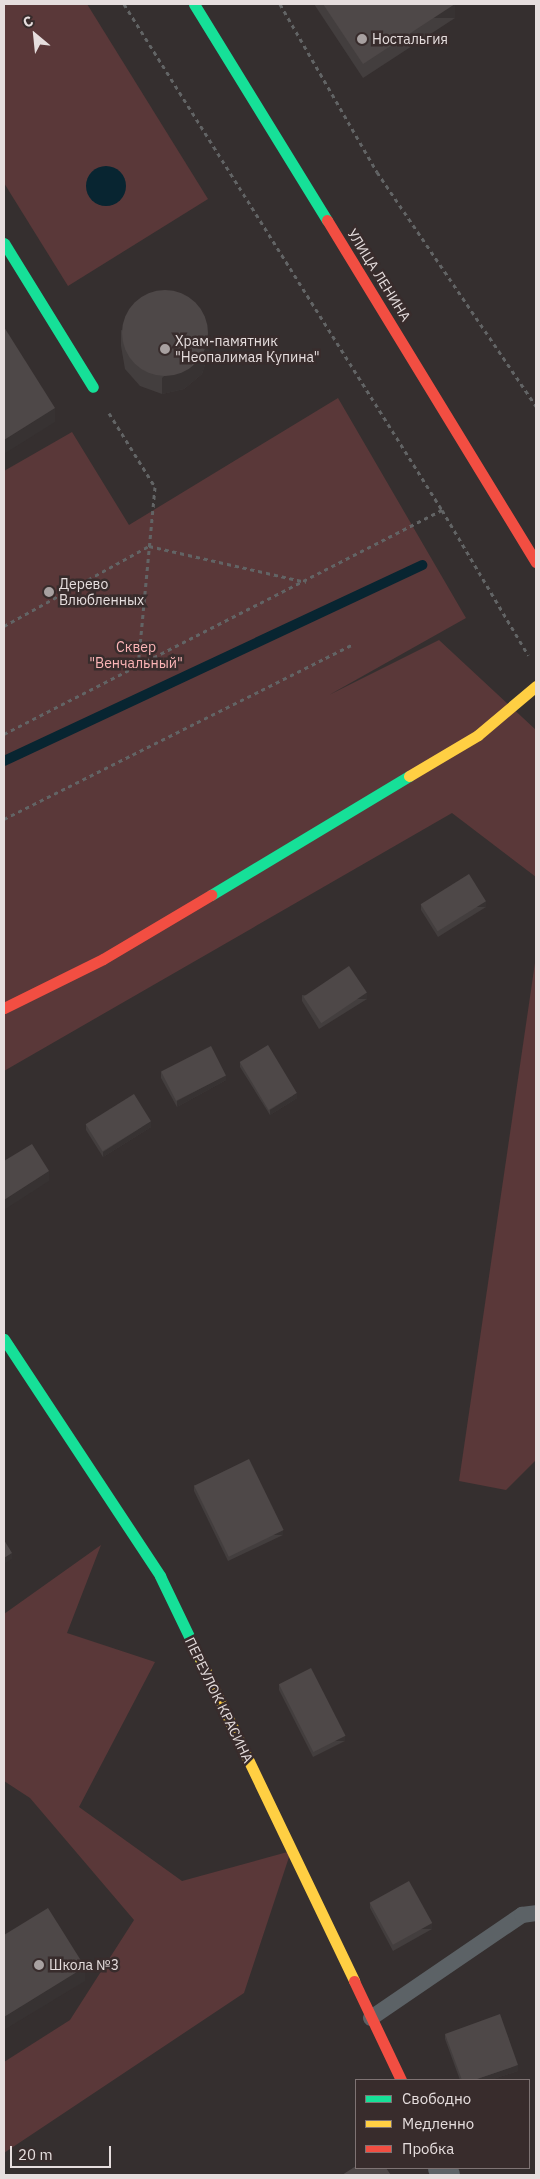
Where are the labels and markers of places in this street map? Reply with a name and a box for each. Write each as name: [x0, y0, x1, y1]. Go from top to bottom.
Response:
place label: Ностальгия: [372, 31, 448, 47]
marker: Ностальгия: [356, 33, 368, 45]
place label: Храм-памятник "Неопалимая Купина": [175, 333, 320, 366]
marker: Храм-памятник "Неопалимая Купина": [159, 343, 171, 355]
place label: Дерево Влюбленных: [59, 576, 144, 608]
marker: Дерево Влюбленных: [43, 586, 55, 598]
place label: Школа №3: [49, 1957, 119, 1973]
marker: Школа №3: [33, 1959, 45, 1971]

